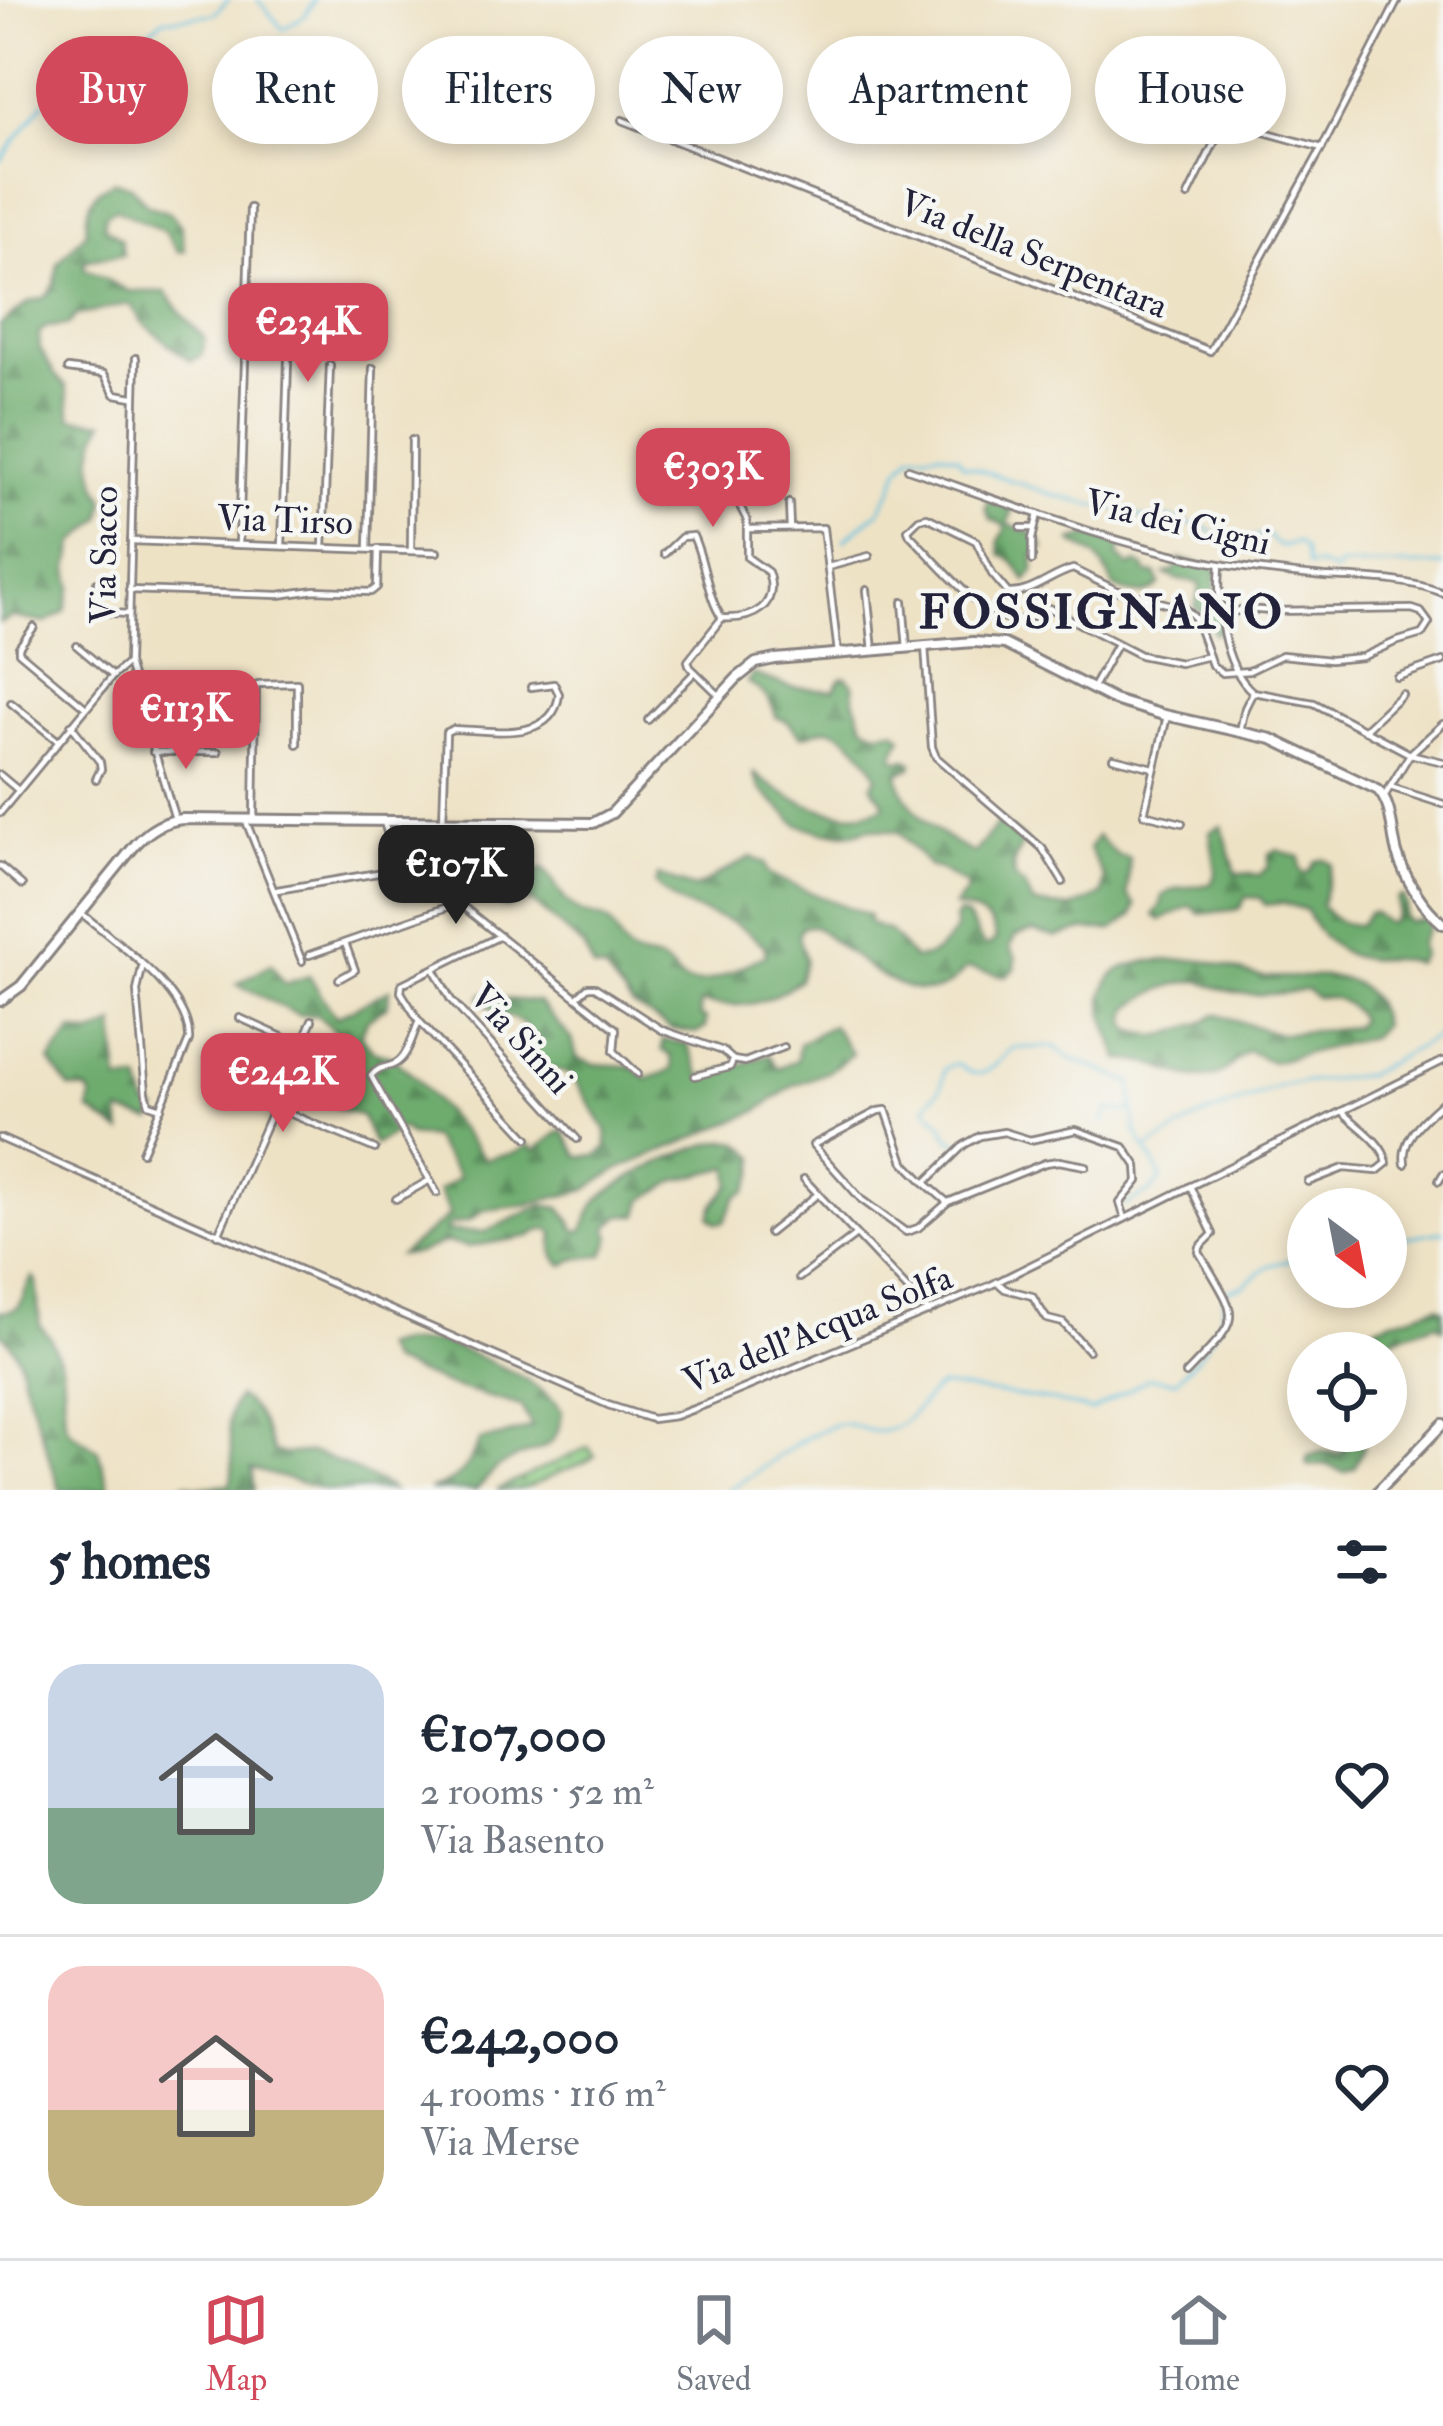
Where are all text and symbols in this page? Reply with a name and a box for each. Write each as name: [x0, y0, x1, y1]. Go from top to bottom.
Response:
chip: Buy: [36, 36, 188, 144]
chip: Rent: [212, 36, 378, 144]
chip: Filters: [402, 36, 595, 144]
chip: New: [619, 36, 783, 144]
chip: Apartment: [807, 36, 1071, 144]
chip: House: [1095, 36, 1286, 144]
street label: Via della Serpentara: [893, 180, 1175, 329]
pin: €234K: [224, 283, 392, 385]
text: €234K: [255, 297, 361, 346]
pin: €303K: [629, 428, 797, 530]
text: €303K: [663, 442, 763, 491]
street label: Via dei Cigni: [1081, 479, 1275, 566]
street label: Via Sacco: [81, 486, 128, 625]
street label: Via Tirso: [216, 496, 354, 545]
district label: FOSSIGNANO: [919, 583, 1285, 643]
pin: €113K: [102, 670, 270, 772]
text: €113K: [140, 684, 232, 733]
pin: €107K: [372, 825, 540, 927]
text: €107K: [405, 839, 507, 888]
street label: Via Sinni: [460, 974, 582, 1104]
pin: €242K: [199, 1033, 367, 1135]
text: €242K: [228, 1047, 338, 1096]
north arrow: [1287, 1188, 1407, 1308]
map controls: [1287, 1188, 1407, 1452]
street label: Via dell'Acqua Solfa: [676, 1254, 960, 1404]
button: locate: [1287, 1332, 1407, 1452]
icon: filters: [1329, 1529, 1395, 1595]
text: 5 homes: [48, 1530, 211, 1594]
text: €107,000: [420, 1703, 607, 1767]
icon: home: [144, 1712, 288, 1856]
icon: heart: [1329, 1751, 1395, 1817]
text: 2 rooms · 52 m²: [420, 1767, 654, 1816]
text: Via Basento: [420, 1816, 605, 1865]
text: €242,000: [420, 2005, 620, 2069]
icon: home: [144, 2014, 288, 2158]
icon: heart: [1329, 2053, 1395, 2119]
text: 4 rooms · 116 m²: [420, 2069, 666, 2118]
text: Via Merse: [420, 2118, 580, 2167]
tab: Map: [203, 2287, 269, 2400]
tab: Saved: [676, 2287, 751, 2400]
tab: Home: [1158, 2287, 1240, 2400]

